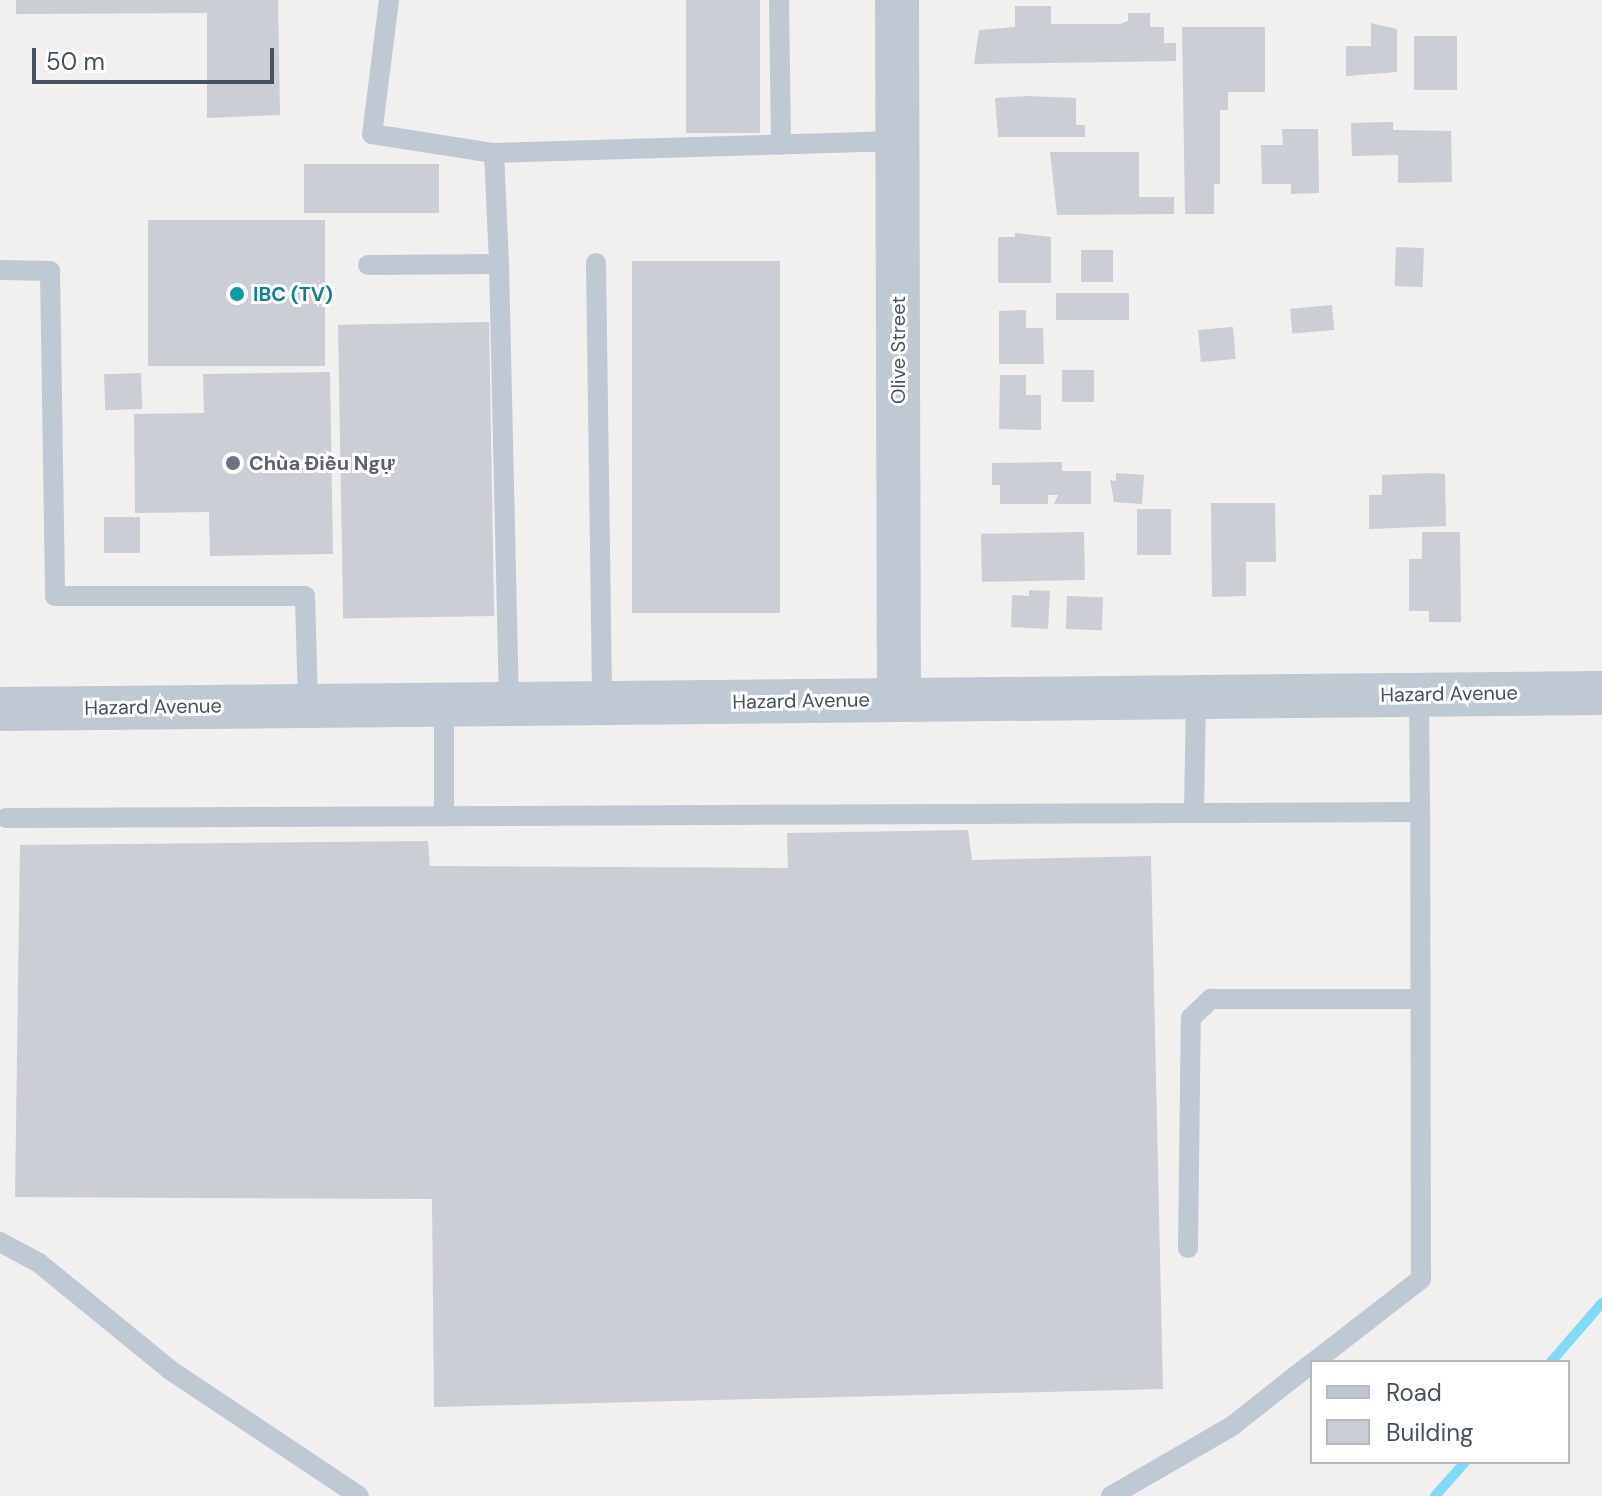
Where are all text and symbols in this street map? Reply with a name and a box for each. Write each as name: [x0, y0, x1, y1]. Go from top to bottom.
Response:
scale bar: [36, 32, 278, 82]
text: 50 m: [46, 46, 105, 77]
place label: IBC (TV): [253, 282, 333, 306]
marker: IBC (TV): [228, 285, 246, 303]
street label: Olive Street: [886, 296, 910, 404]
place label: Chùa Điều Ngự: [249, 451, 395, 475]
marker: Chùa Điều Ngự: [224, 454, 242, 472]
street label: Hazard Avenue: [1380, 681, 1518, 707]
street label: Hazard Avenue: [732, 688, 870, 714]
street label: Hazard Avenue: [84, 694, 222, 720]
legend: [1310, 1360, 1570, 1464]
text: Road: [1386, 1377, 1442, 1408]
text: Building: [1386, 1417, 1473, 1448]

